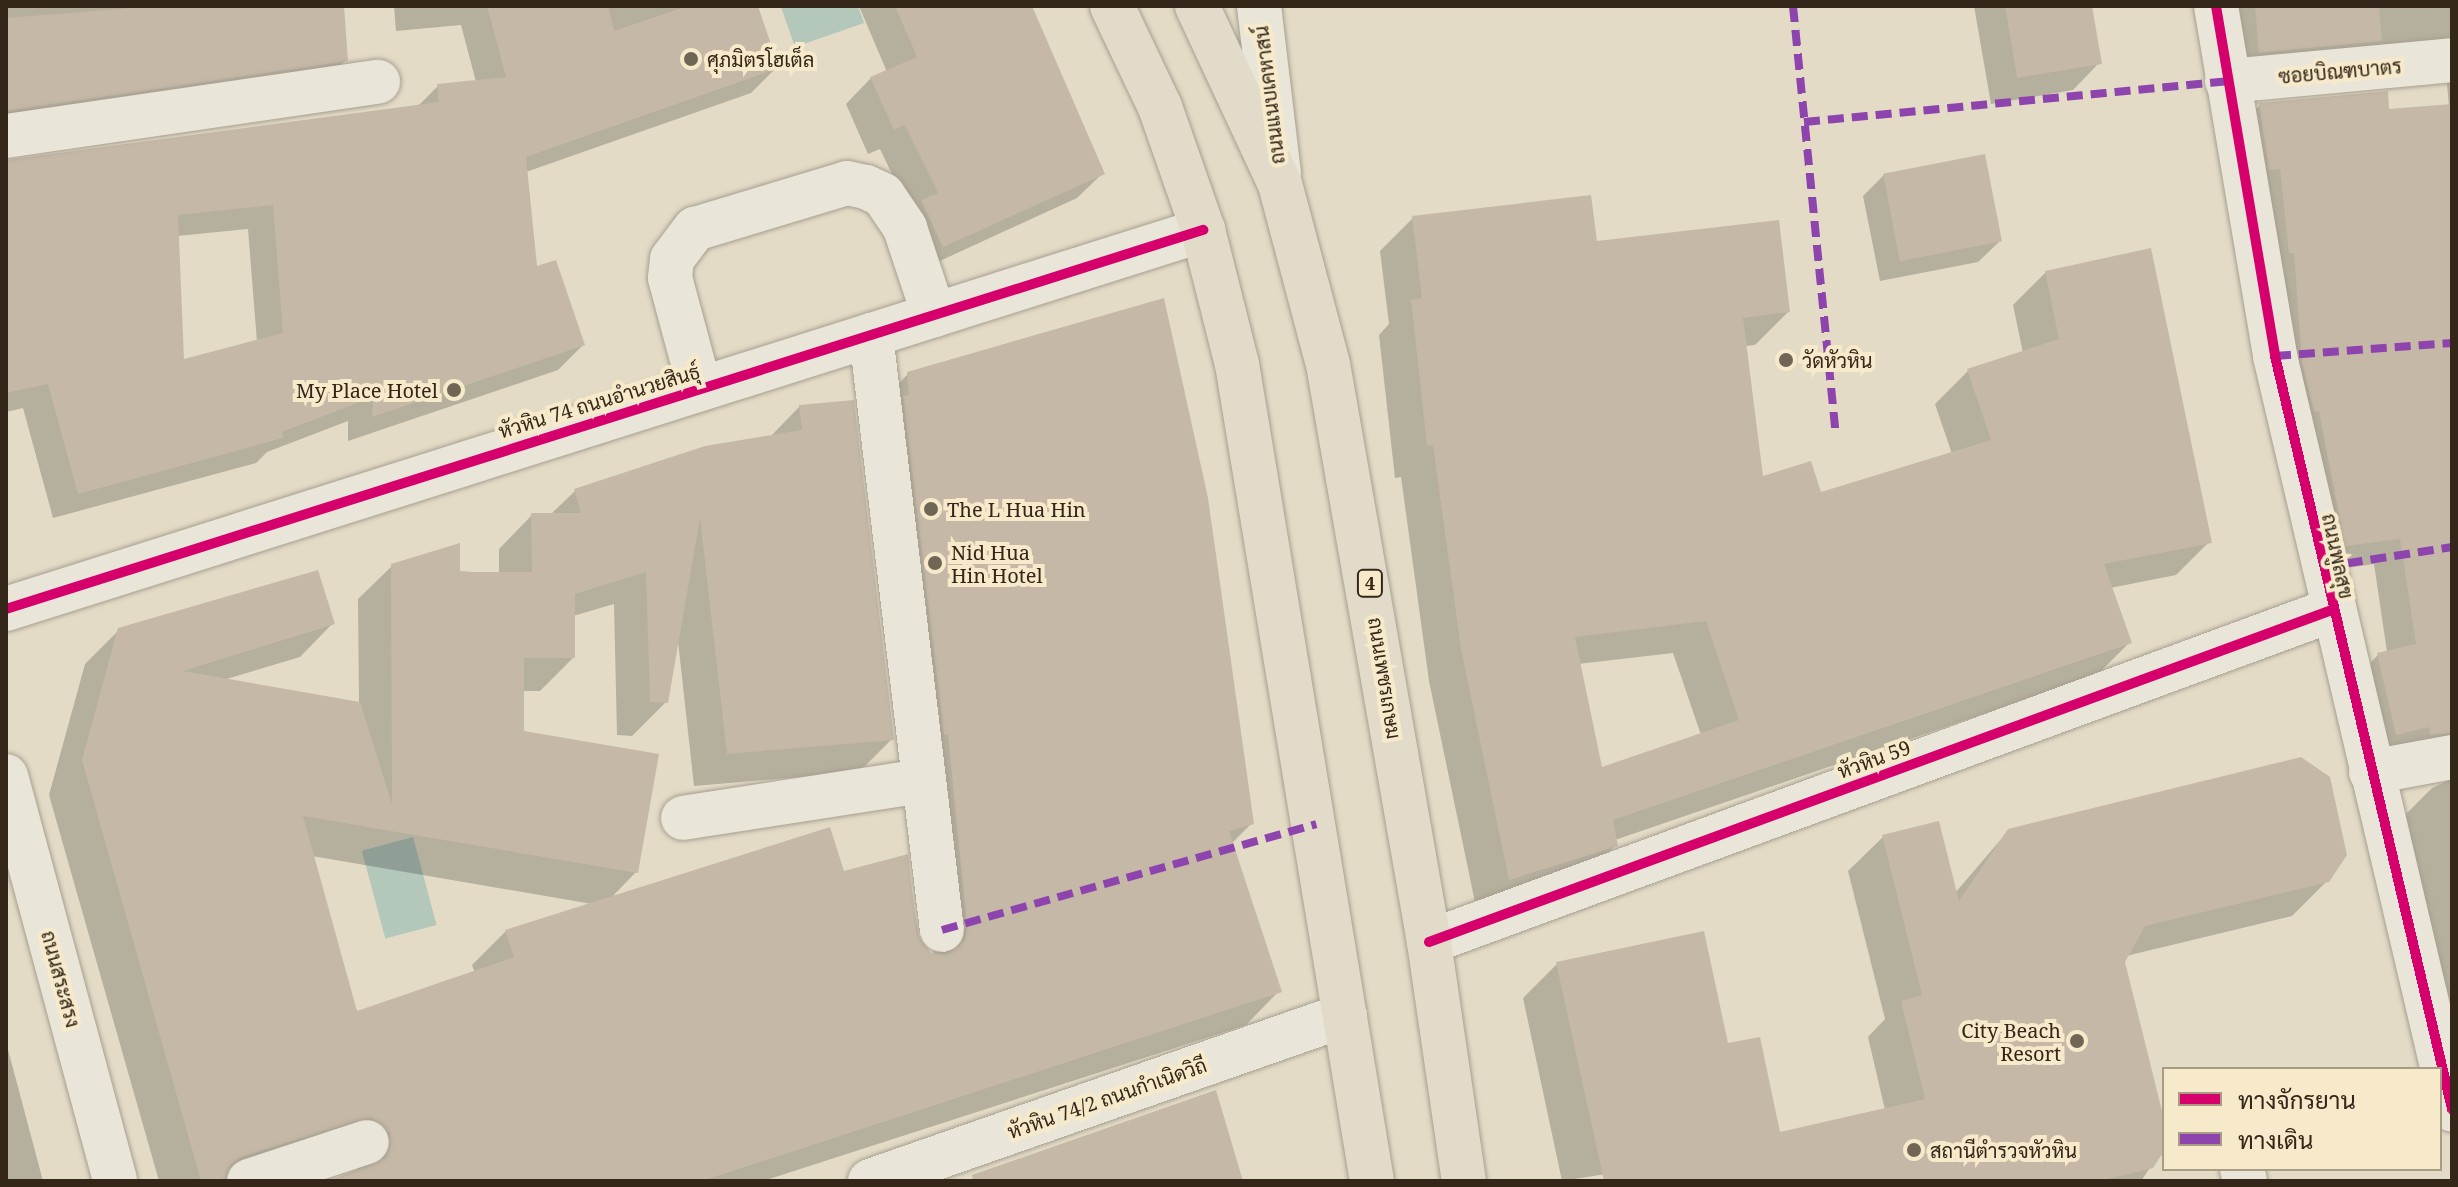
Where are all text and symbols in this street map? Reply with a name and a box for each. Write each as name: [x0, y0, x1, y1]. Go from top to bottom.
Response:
street label: ถนนแนบเคหาสน์: [1249, 24, 1289, 166]
place label: ศุภมิตรโฮเต็ล: [707, 47, 814, 71]
marker: ศุภมิตรโฮเต็ล: [682, 50, 700, 68]
street label: ซอยบิณฑบาตร: [2277, 54, 2403, 88]
place label: วัดหัวหิน: [1802, 348, 1872, 372]
marker: วัดหัวหิน: [1777, 351, 1795, 369]
street label: หัวหิน 74 ถนนอำนวยสินธุ์: [495, 359, 703, 443]
place label: My Place Hotel: [296, 378, 438, 402]
marker: My Place Hotel: [445, 381, 463, 399]
place label: The L Hua Hin: [947, 497, 1086, 521]
marker: The L Hua Hin: [922, 500, 940, 518]
street label: ถนนพูลสุข: [2317, 511, 2359, 601]
place label: Nid Hua Hin Hotel: [951, 540, 1043, 587]
marker: Nid Hua Hin Hotel: [926, 554, 944, 572]
road number: 4: [1356, 569, 1384, 597]
street label: ถนนเพชรเกษม: [1364, 615, 1406, 741]
street label: หัวหิน 59: [1834, 735, 1914, 783]
street label: ถนนสระสรง: [37, 928, 85, 1030]
place label: City Beach Resort: [1961, 1018, 2061, 1065]
marker: City Beach Resort: [2068, 1032, 2086, 1050]
street label: หัวหิน 74/2 ถนนกำเนิดวิถี: [1004, 1053, 1210, 1143]
legend: [2162, 1067, 2442, 1171]
text: ทางจักรยาน: [2238, 1083, 2356, 1116]
text: ทางเดิน: [2238, 1123, 2313, 1156]
place label: สถานีตำรวจหัวหิน: [1930, 1138, 2077, 1162]
marker: สถานีตำรวจหัวหิน: [1905, 1141, 1923, 1159]

